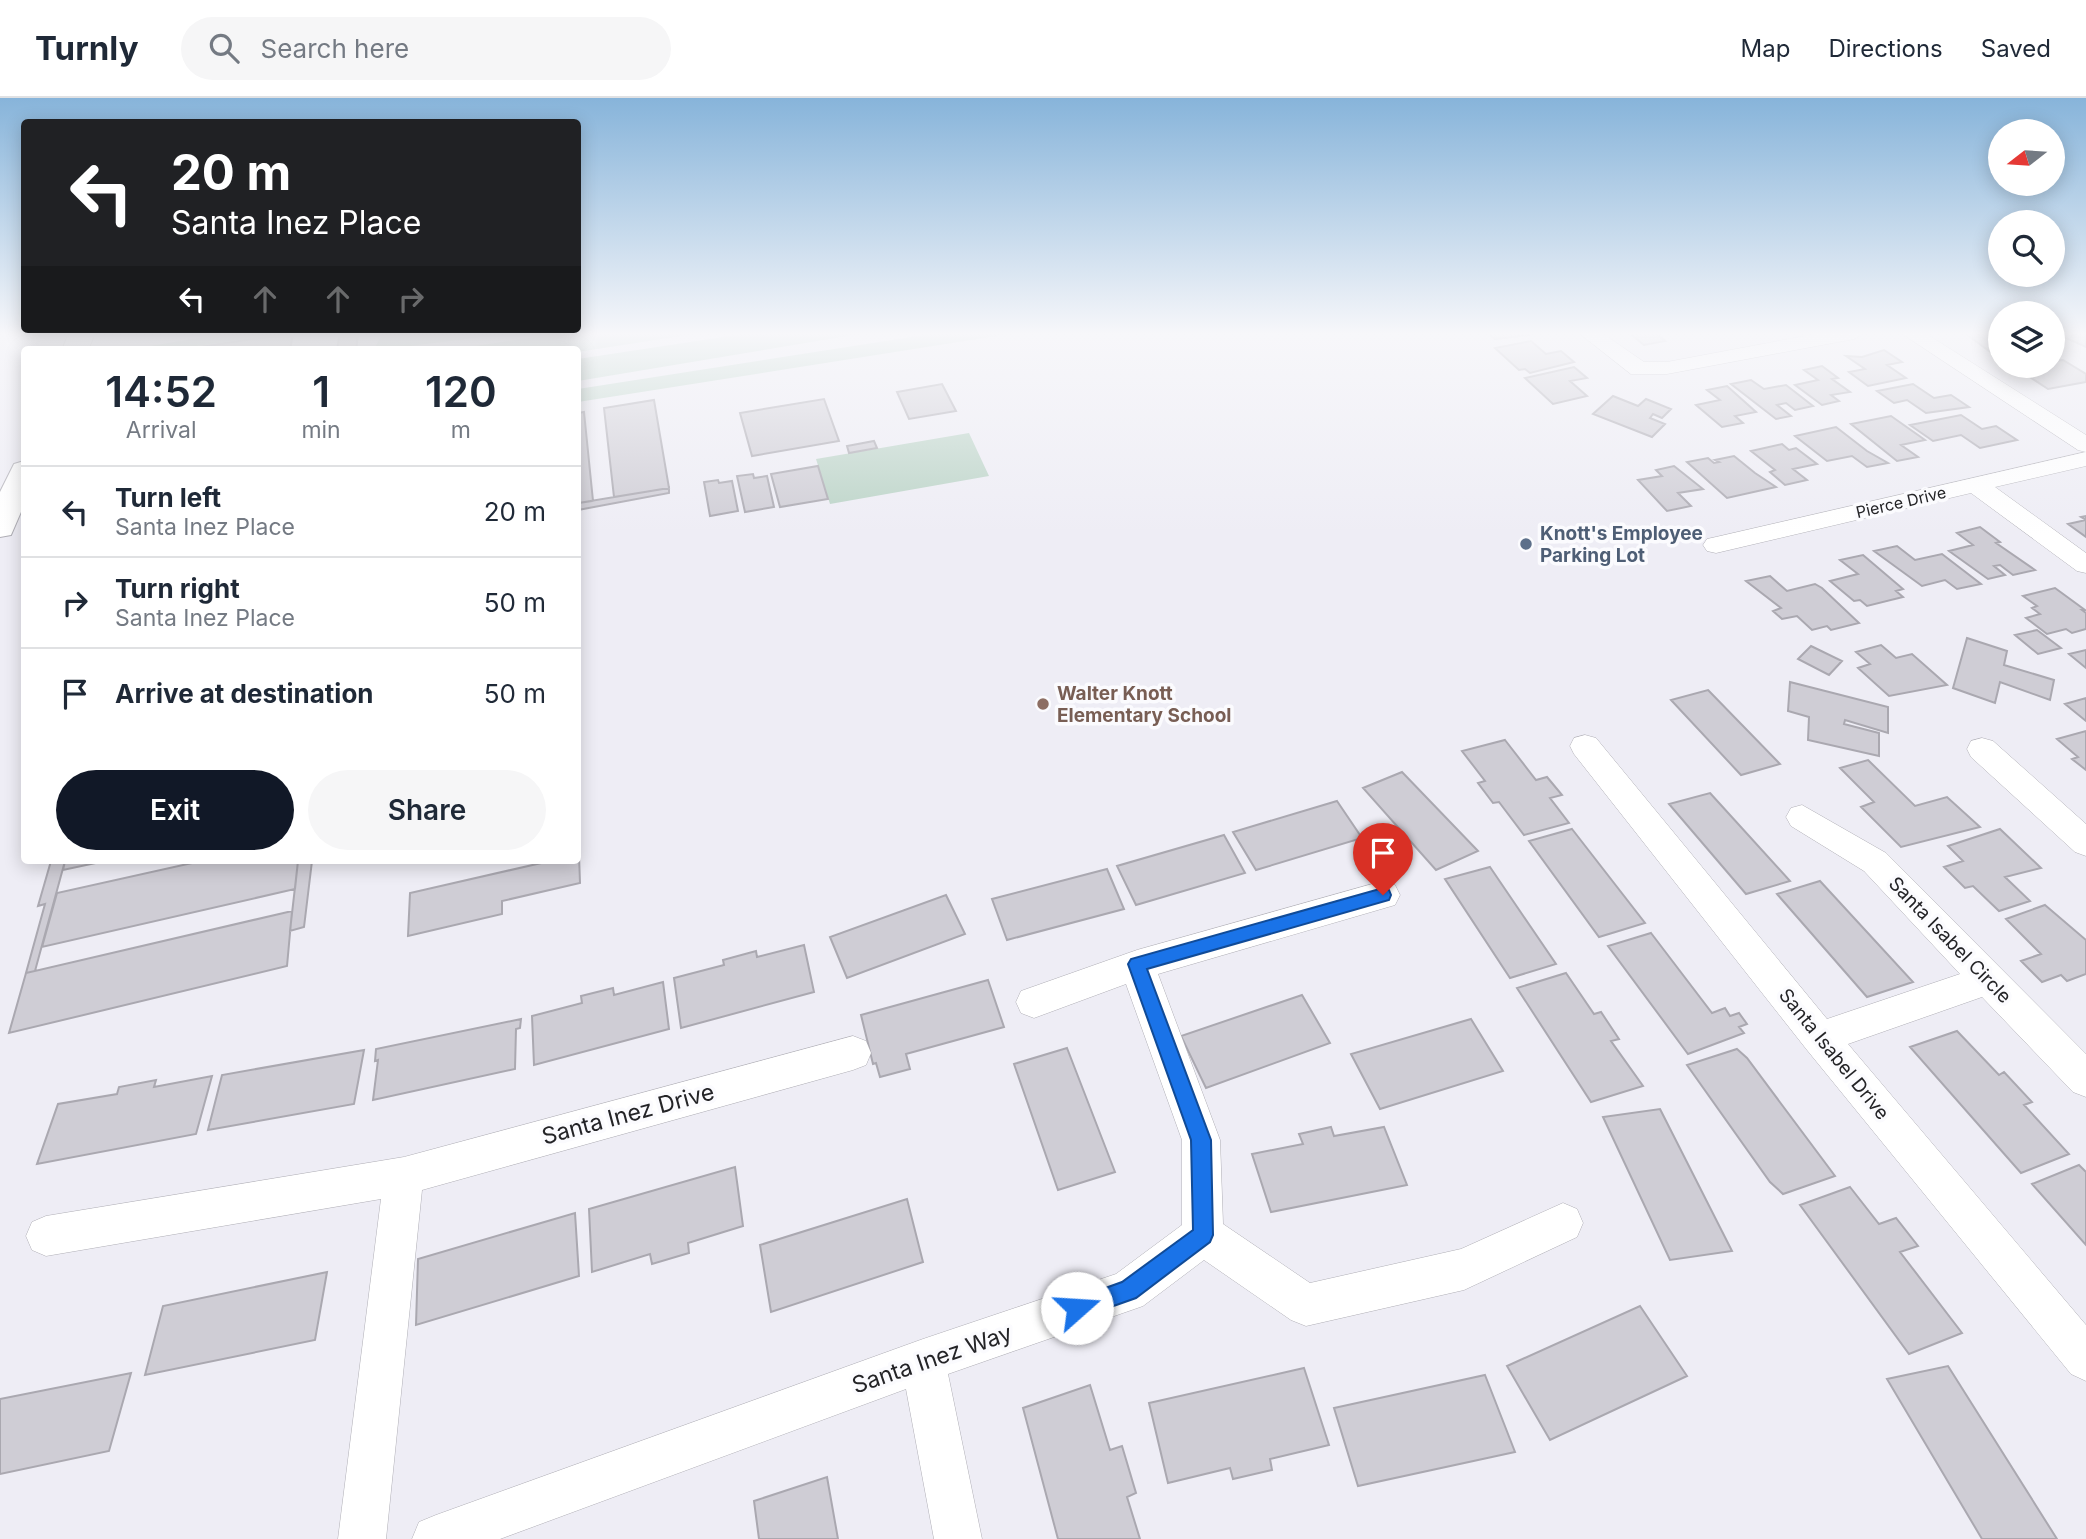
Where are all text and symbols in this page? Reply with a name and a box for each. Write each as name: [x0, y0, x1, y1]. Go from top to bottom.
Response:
search box: [181, 17, 671, 80]
text: Turnly: [35, 28, 139, 68]
icon: search: [205, 29, 243, 67]
text: Search here: [261, 33, 409, 64]
text: Map: [1741, 34, 1790, 63]
text: Directions: [1828, 34, 1943, 63]
text: Saved: [1981, 34, 2051, 63]
north arrow: [1988, 119, 2065, 196]
map controls: [1988, 119, 2065, 378]
text: 20 m: [171, 143, 291, 202]
icon: left: [56, 147, 147, 238]
text: Santa Inez Place: [171, 203, 421, 242]
button: search: [1988, 210, 2065, 287]
icon: left: [173, 280, 211, 318]
icon: ahead: [246, 280, 284, 318]
icon: ahead: [319, 280, 357, 318]
icon: right: [392, 280, 430, 318]
button: layers: [1988, 301, 2065, 378]
text: 14:52: [105, 366, 217, 417]
text: 1: [312, 366, 330, 417]
text: 120: [425, 366, 497, 417]
text: Arrival: [126, 416, 197, 444]
text: min: [301, 416, 341, 444]
text: m: [451, 416, 471, 444]
text: Turn left: [115, 482, 221, 513]
street label: Pierce Drive: [1854, 482, 1948, 522]
icon: left: [56, 493, 94, 531]
text: 20 m: [484, 496, 546, 527]
text: Santa Inez Place: [115, 513, 295, 541]
place label: Knott's Employee Parking Lot: [1540, 522, 1703, 567]
marker: Knott's Employee Parking Lot: [1518, 536, 1534, 552]
text: Turn right: [115, 573, 240, 604]
icon: right: [56, 584, 94, 622]
text: 50 m: [484, 587, 546, 618]
text: Santa Inez Place: [115, 604, 295, 632]
icon: arrive: [56, 675, 94, 713]
text: Arrive at destination: [115, 678, 374, 709]
text: 50 m: [484, 678, 546, 709]
place label: Walter Knott Elementary School: [1057, 682, 1231, 727]
marker: Walter Knott Elementary School: [1035, 696, 1051, 712]
button: Exit: [56, 770, 294, 850]
button: Share: [308, 770, 546, 850]
pin: [1353, 823, 1413, 895]
icon: arrive: [1364, 834, 1402, 872]
street label: Santa Isabel Circle: [1884, 872, 2016, 1008]
street label: Santa Isabel Drive: [1774, 984, 1894, 1124]
street label: Santa Inez Drive: [539, 1078, 717, 1150]
position arrow: [1040, 1271, 1114, 1345]
street label: Santa Inez Way: [848, 1319, 1016, 1399]

